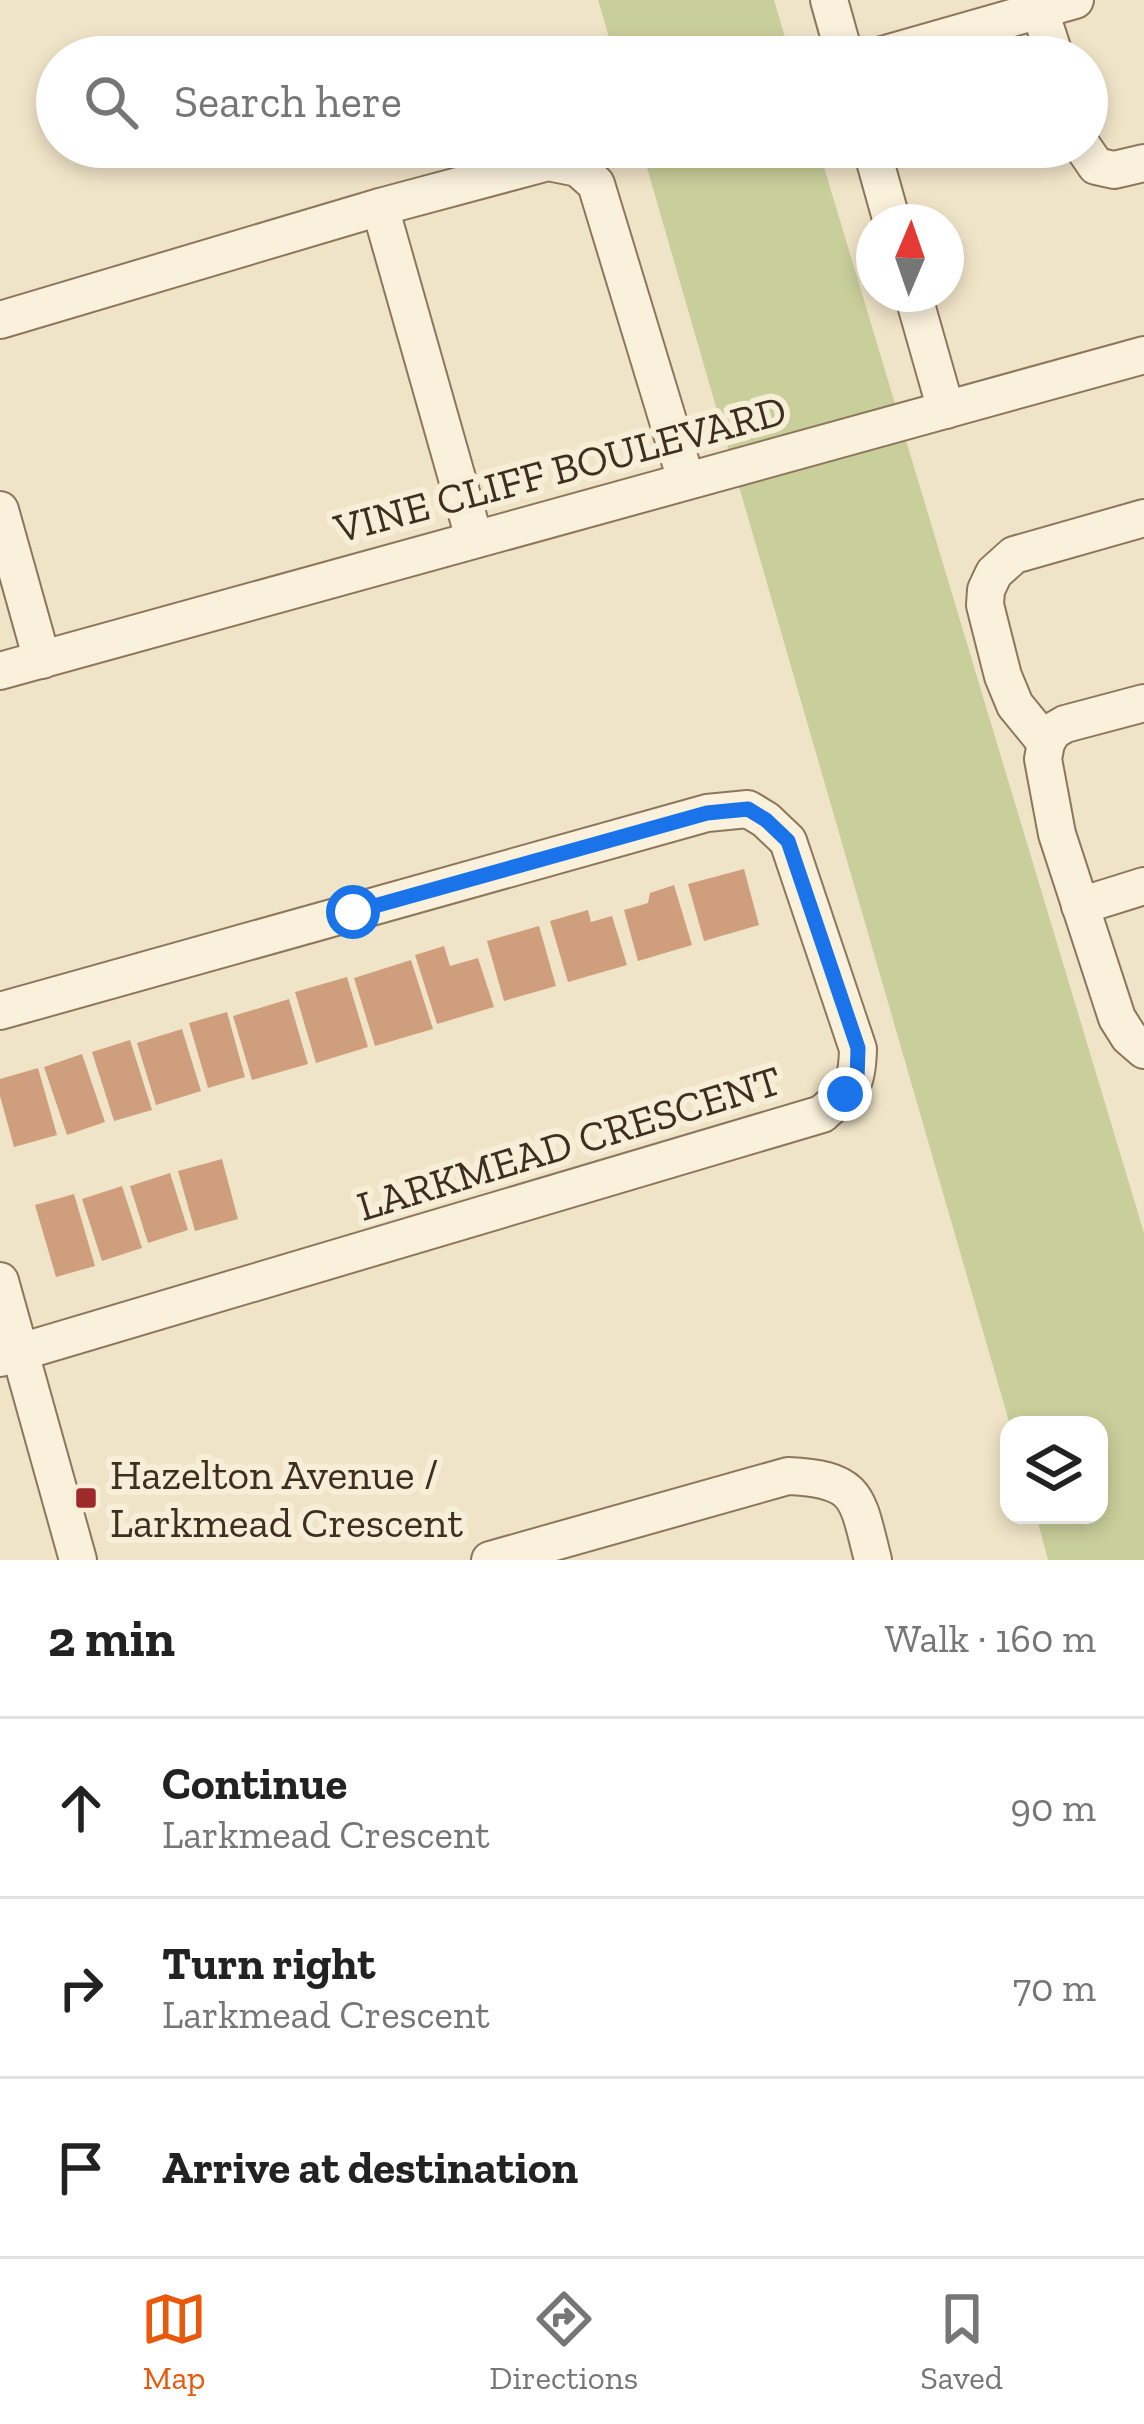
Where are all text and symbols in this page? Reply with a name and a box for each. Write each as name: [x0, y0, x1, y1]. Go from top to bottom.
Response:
search box: [36, 36, 1108, 168]
icon: search: [78, 69, 144, 135]
text: Search here: [174, 75, 402, 129]
north arrow: [856, 204, 964, 312]
street label: VINE CLIFF BOULEVARD: [328, 384, 791, 554]
route start: [326, 885, 380, 939]
street label: LARKMEAD CRESCENT: [351, 1054, 787, 1232]
route end: [818, 1067, 872, 1121]
map controls: [1000, 1416, 1108, 1524]
button: layers: [1000, 1416, 1108, 1524]
place label: Hazelton Avenue / Larkmead Crescent: [110, 1449, 463, 1548]
marker: Hazelton Avenue / Larkmead Crescent: [73, 1485, 99, 1511]
text: 2 min: [48, 1608, 175, 1669]
text: Walk · 160 m: [885, 1615, 1096, 1662]
text: Continue: [162, 1757, 347, 1811]
icon: ahead: [48, 1775, 114, 1841]
text: 90 m: [1010, 1784, 1096, 1831]
text: Larkmead Crescent: [162, 1811, 490, 1858]
text: Turn right: [162, 1937, 375, 1991]
icon: right: [48, 1955, 114, 2021]
text: 70 m: [1013, 1964, 1096, 2011]
text: Larkmead Crescent: [162, 1991, 490, 2038]
icon: arrive: [48, 2135, 114, 2201]
text: Arrive at destination: [162, 2141, 578, 2195]
tab: Map: [141, 2286, 207, 2397]
tab: Directions: [489, 2286, 638, 2397]
tab: Saved: [920, 2286, 1003, 2397]

